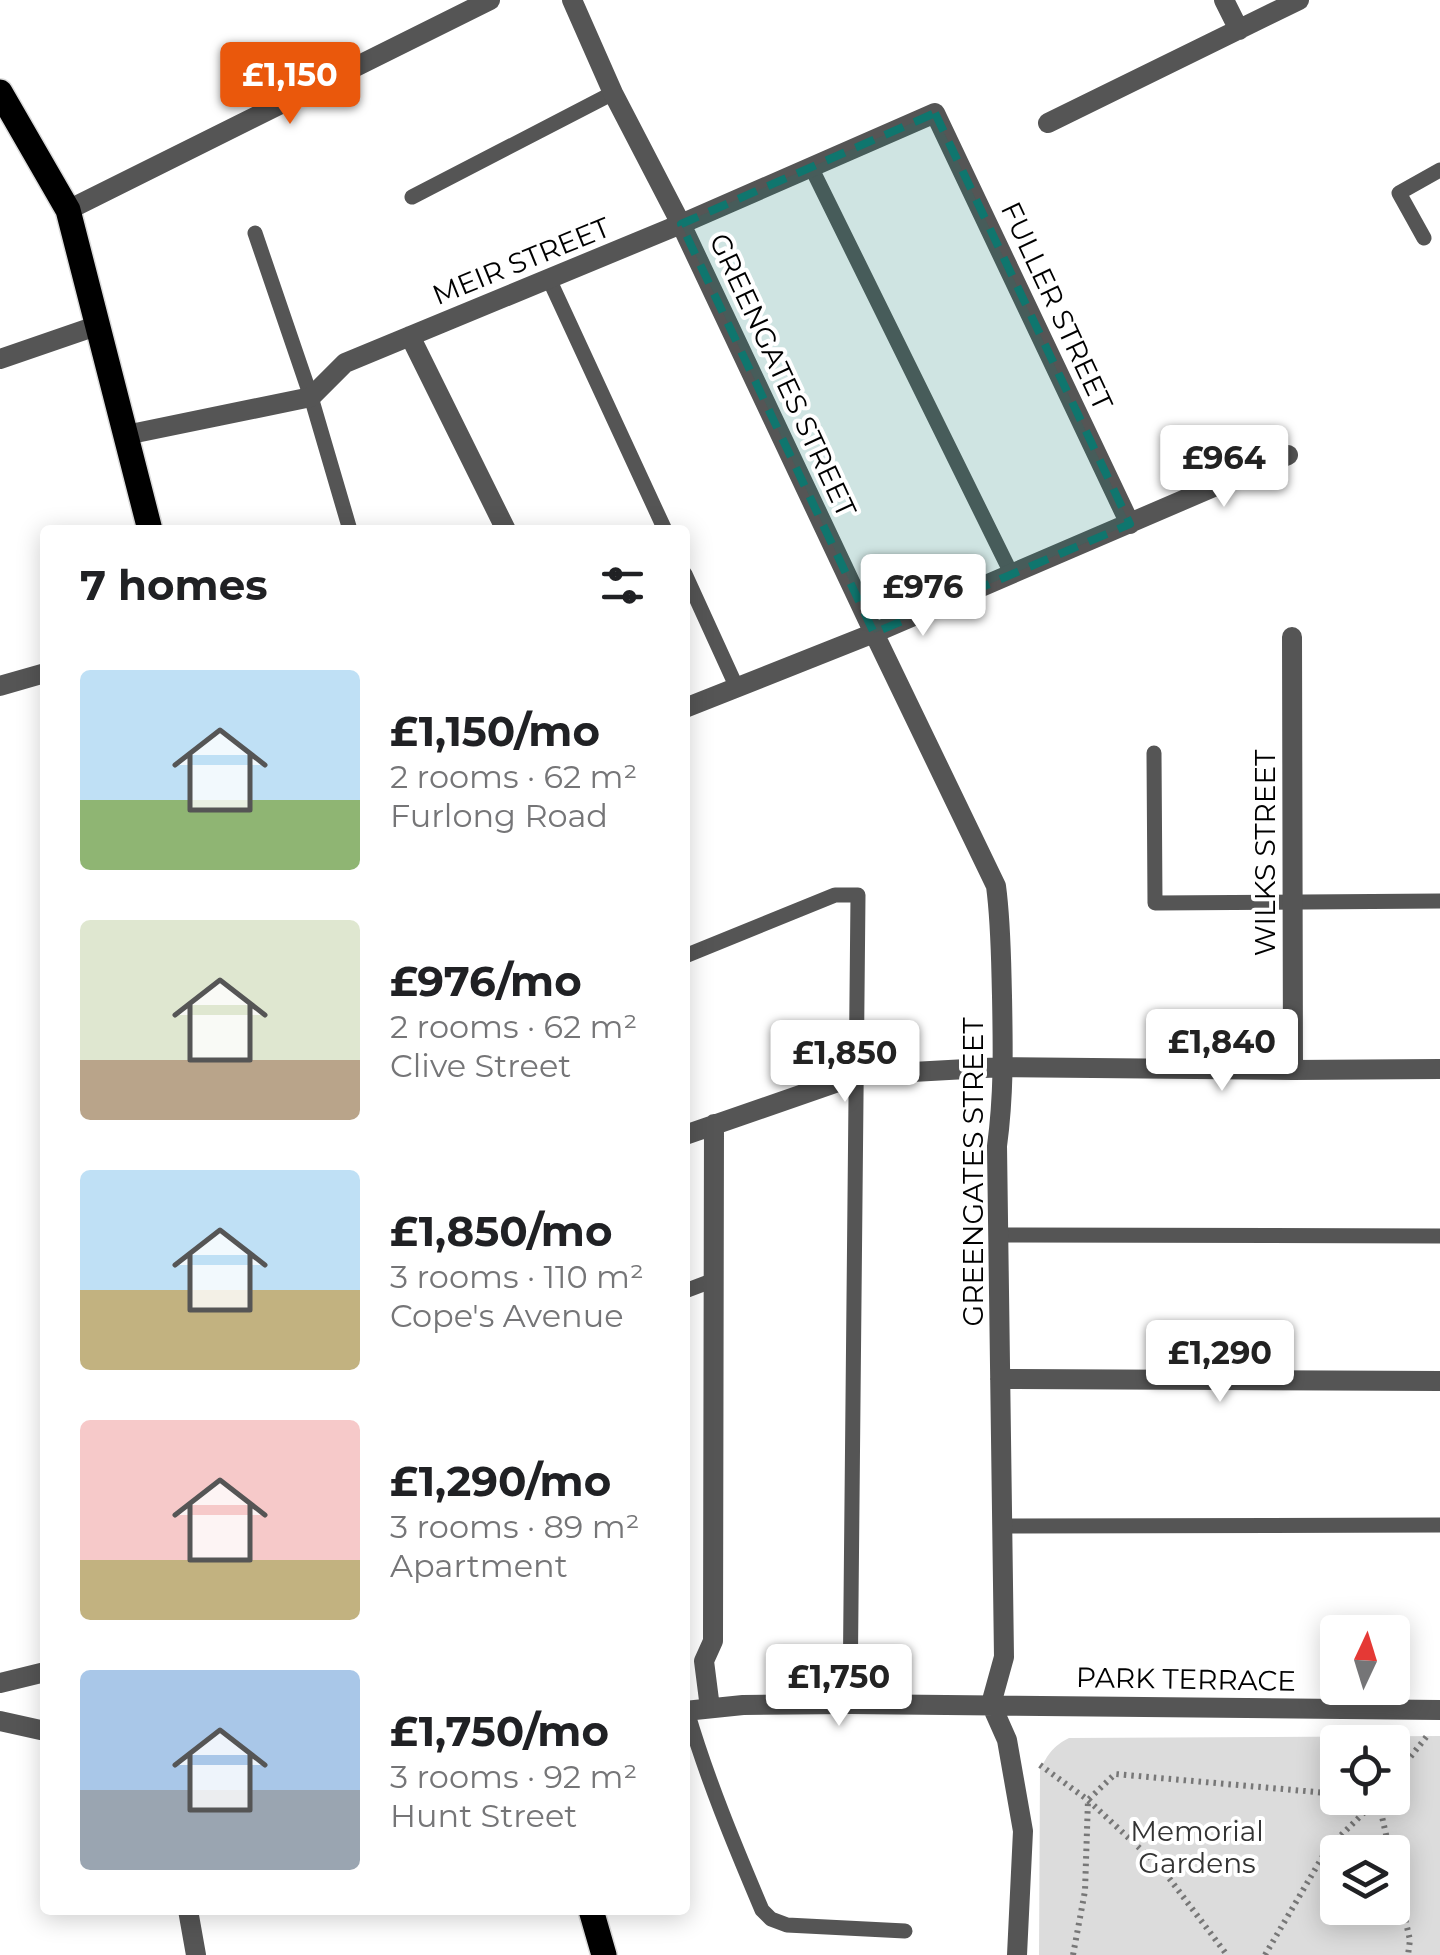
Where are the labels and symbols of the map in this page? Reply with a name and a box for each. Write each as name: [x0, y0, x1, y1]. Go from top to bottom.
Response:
pin: £1,150: [209, 42, 371, 127]
street label: FULLER STREET: [994, 196, 1120, 416]
street label: MEIR STREET: [427, 210, 615, 312]
street label: GREENGATES STREET: [702, 228, 864, 522]
pin: £964: [1165, 425, 1283, 510]
pin: £976: [864, 554, 982, 639]
street label: WILKS STREET: [1248, 750, 1282, 956]
pin: £1,840: [1141, 1009, 1303, 1094]
street label: GREENGATES STREET: [956, 1017, 990, 1327]
pin: £1,850: [764, 1020, 926, 1105]
pin: £1,290: [1139, 1320, 1301, 1405]
north arrow: [1320, 1615, 1410, 1705]
pin: £1,750: [758, 1644, 920, 1729]
street label: PARK TERRACE: [1076, 1660, 1296, 1698]
park label: Memorial Gardens: [1130, 1814, 1264, 1880]

